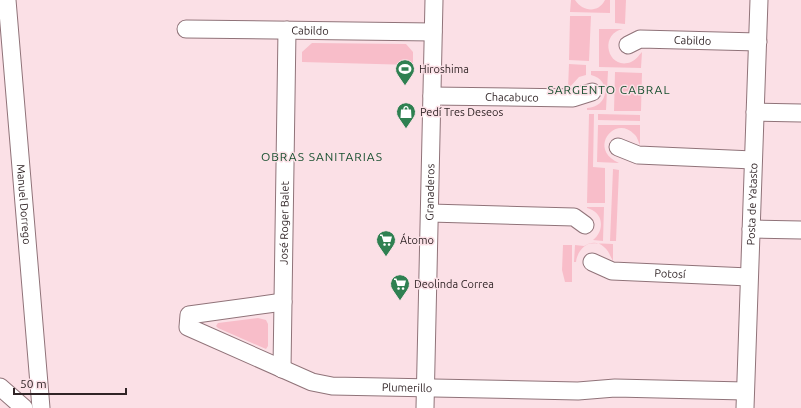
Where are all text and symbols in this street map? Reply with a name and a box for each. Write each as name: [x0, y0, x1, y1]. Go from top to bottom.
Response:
street label: Cabildo: [291, 24, 329, 37]
street label: Cabildo: [674, 34, 711, 47]
sports icon: Hiroshima: [394, 58, 416, 86]
place label: Hiroshima: [419, 63, 469, 75]
district label: SARGENTO CABRAL: [547, 83, 671, 96]
street label: Chacabuco: [485, 91, 539, 104]
shop icon: Pedí Tres Deseos: [395, 101, 417, 129]
place label: Pedí Tres Deseos: [420, 106, 503, 118]
district label: OBRAS SANITARIAS: [261, 150, 383, 163]
street label: Granaderos: [423, 163, 436, 221]
street label: Posta de Yatasto: [745, 163, 759, 245]
street label: Manuel Dorrego: [15, 164, 33, 245]
street label: José Roger Balet: [278, 180, 291, 265]
supermarket icon: Átomo: [375, 229, 397, 257]
place label: Átomo: [400, 233, 434, 246]
street label: Potosí: [654, 267, 686, 280]
supermarket icon: Deolinda Correa: [389, 273, 411, 301]
place label: Deolinda Correa: [414, 278, 494, 290]
scale bar: [14, 370, 126, 396]
text: 50 m: [20, 377, 47, 390]
street label: Plumerillo: [382, 381, 432, 394]

